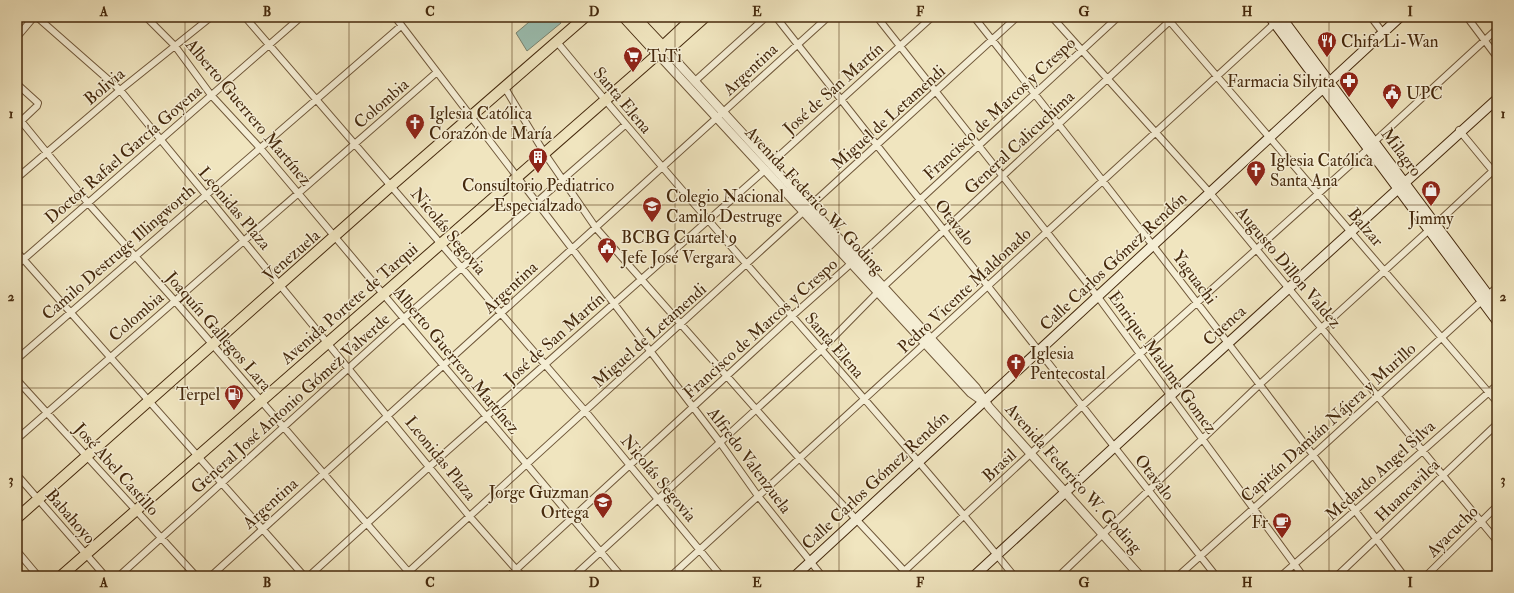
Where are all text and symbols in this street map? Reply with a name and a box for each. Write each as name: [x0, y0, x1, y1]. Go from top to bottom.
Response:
text: A: [99, 4, 109, 20]
text: B: [263, 4, 271, 20]
text: C: [425, 4, 435, 20]
text: D: [589, 4, 600, 20]
text: E: [752, 4, 762, 20]
text: F: [916, 4, 925, 20]
text: G: [1079, 4, 1090, 20]
text: H: [1242, 4, 1253, 20]
text: I: [1407, 4, 1413, 20]
restaurant icon: Chifa Li-Wan: [1316, 30, 1338, 58]
place label: Chifa Li-Wan: [1341, 31, 1439, 52]
street label: Francisco de Marcos y Crespo: [919, 32, 1080, 185]
street label: Alberto Guerrero Martínez: [180, 34, 316, 190]
street label: Argentina: [718, 38, 783, 101]
street label: José de San Martín: [778, 38, 889, 140]
supermarket icon: TuTi: [622, 45, 644, 73]
place label: TuTi: [647, 46, 682, 67]
street label: Miguel de Letamendi: [827, 60, 950, 174]
street label: Bolivia: [80, 63, 130, 110]
street label: Santa Elena: [589, 63, 657, 139]
pharmacy icon: Farmacia Silvita: [1338, 70, 1360, 98]
place label: Farmacia Silvita: [1227, 71, 1336, 92]
street label: Colombia: [350, 73, 414, 133]
street label: Doctor Rafael García Goyena: [40, 80, 208, 229]
public building icon: UPC: [1381, 82, 1403, 110]
place label: UPC: [1406, 83, 1443, 104]
street label: General Calicuchima: [960, 85, 1079, 199]
place label: Iglesia Católica Corazón de María: [429, 103, 553, 144]
text: 1: [9, 106, 14, 122]
text: 1: [1501, 106, 1506, 122]
church icon: Iglesia Católica Corazón de María: [404, 112, 426, 140]
street label: Avenida Federico W. Goding: [740, 121, 889, 279]
street label: Milagro: [1377, 124, 1427, 181]
building icon: Consultorio Pediatrico Especialzado: [527, 146, 549, 174]
place label: Iglesia Católica Santa Ana: [1270, 150, 1374, 191]
church icon: Iglesia Católica Santa Ana: [1245, 159, 1267, 187]
street label: Leonidas Plaza: [194, 162, 276, 255]
place label: Consultorio Pediatrico Especialzado: [462, 175, 614, 217]
shop icon: Jimmy: [1420, 179, 1442, 207]
street label: Camilo Destruge Illingworth: [37, 180, 199, 325]
street label: Nicolás Segovia: [406, 184, 492, 280]
place label: Colegio Nacional Camilo Destruge: [666, 186, 785, 227]
street label: Calle Carlos Gómez Rendón: [1035, 187, 1192, 335]
school or university icon: Colegio Nacional Camilo Destruge: [641, 195, 663, 223]
street label: Otavalo: [930, 195, 979, 250]
street label: Augusto Dillon Valdez: [1231, 201, 1346, 333]
street label: Balzar: [1343, 204, 1388, 251]
place label: Jimmy: [1408, 208, 1454, 230]
street label: Pedro Vicente Maldonado: [893, 223, 1035, 358]
street label: Venezuela: [258, 224, 325, 286]
place label: BCBG Cuartel 9 Jefe José Vergara: [620, 227, 737, 269]
public building icon: BCBG Cuartel 9 Jefe José Vergara: [596, 236, 618, 264]
street label: Avenida Portete de Tarqui: [276, 238, 423, 369]
street label: Yaguachi: [1168, 246, 1222, 309]
street label: Francisco de Marcos y Crespo: [679, 254, 843, 404]
street label: Argentina: [478, 256, 543, 319]
street label: Joaquín Gallegos Lara: [159, 266, 277, 397]
street label: Miguel de Letamendi: [588, 278, 711, 392]
street label: Alberto Guerrero Martínez: [388, 282, 524, 438]
street label: Colombia: [105, 286, 169, 346]
street label: Enrique Maulme Gomez: [1104, 287, 1221, 438]
street label: José de San Martín: [499, 288, 610, 390]
text: 2: [8, 289, 15, 305]
text: 2: [1500, 289, 1507, 305]
street label: Cuenca: [1198, 300, 1251, 350]
street label: Santa Elena: [800, 308, 870, 383]
street label: General José Antonio Gómez Valverde: [187, 309, 395, 499]
street label: Capitán Damián Nájera y Murillo: [1236, 338, 1421, 507]
place label: Iglesia Pentecostal: [1030, 343, 1106, 384]
church icon: Iglesia Pentecostal: [1005, 352, 1027, 380]
fuel station icon: Terpel: [223, 383, 245, 411]
place label: Terpel: [176, 384, 221, 406]
street label: Avenida Federico W. Goding: [1000, 398, 1147, 558]
street label: Alfredo Valenzuela: [702, 402, 797, 518]
street label: Calle Carlos Gómez Rendón: [797, 406, 954, 554]
street label: Leonidas Plaza: [400, 412, 482, 505]
street label: Medardo Angel Silva: [1321, 415, 1440, 525]
street label: José Abel Castillo: [68, 418, 164, 521]
street label: Nicolás Segovia: [616, 431, 702, 527]
street label: Brasil: [978, 444, 1021, 486]
street label: Otavalo: [1130, 450, 1179, 505]
street label: Huancavilca: [1371, 454, 1445, 526]
text: 3: [9, 472, 14, 488]
street label: Argentina: [238, 472, 303, 534]
text: 3: [1501, 472, 1506, 488]
place label: Jorge Guzman Ortega: [488, 482, 590, 523]
street label: Babahoyo: [40, 485, 100, 549]
school or university icon: Jorge Guzman Ortega: [592, 491, 614, 519]
street label: Ayacucho: [1421, 501, 1483, 563]
cafe icon: Fr: [1271, 511, 1293, 539]
place label: Fr: [1251, 512, 1269, 533]
text: A: [99, 575, 109, 591]
text: B: [263, 575, 271, 591]
text: C: [425, 575, 435, 591]
text: D: [589, 575, 600, 591]
text: E: [752, 575, 762, 591]
text: F: [916, 575, 925, 591]
text: G: [1079, 575, 1090, 591]
text: H: [1242, 575, 1253, 591]
text: I: [1407, 575, 1413, 591]

